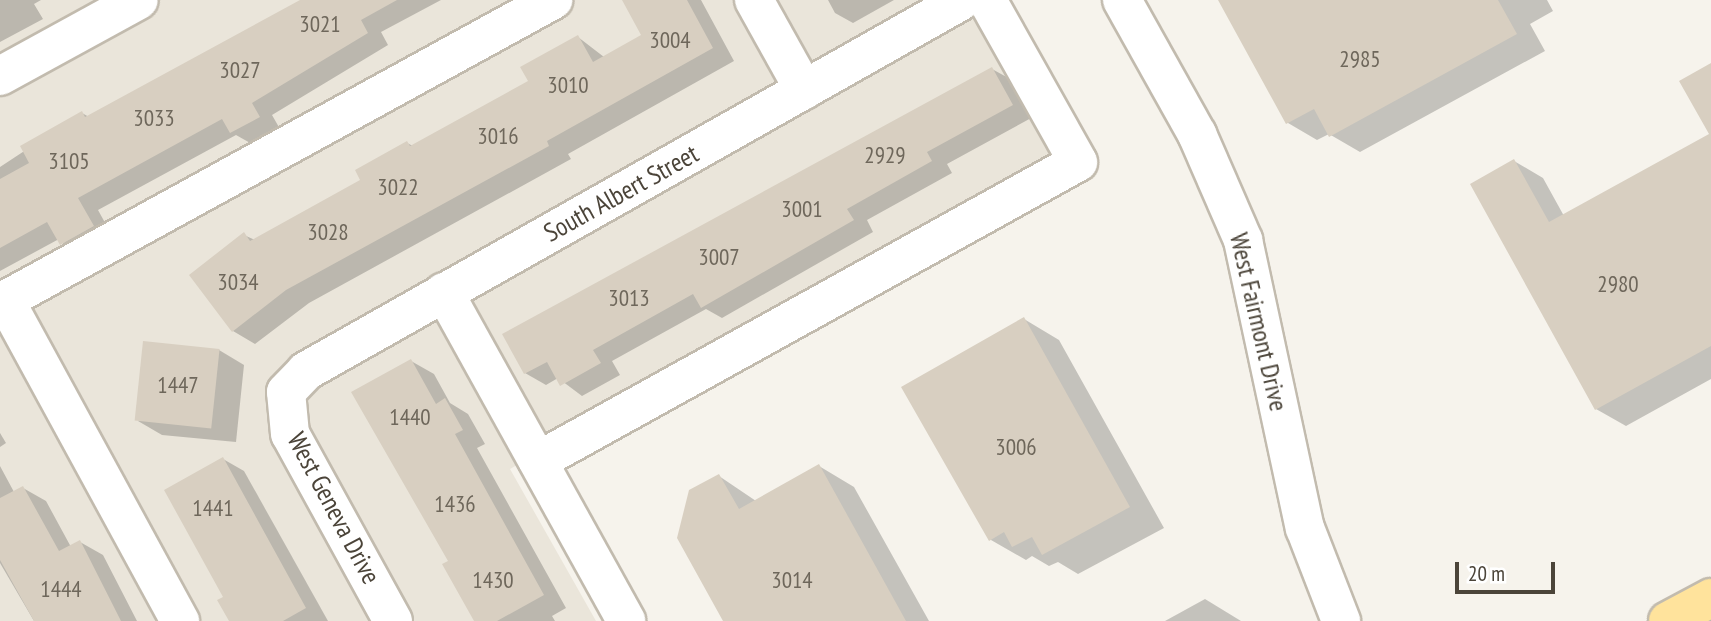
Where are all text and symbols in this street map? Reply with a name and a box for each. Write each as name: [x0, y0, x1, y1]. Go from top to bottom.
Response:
house number: 3021: [299, 10, 341, 38]
house number: 3004: [649, 26, 691, 54]
house number: 2985: [1339, 45, 1381, 73]
house number: 3027: [219, 56, 261, 84]
house number: 3010: [547, 71, 589, 99]
house number: 3033: [133, 104, 175, 132]
house number: 3016: [477, 122, 519, 150]
street label: South Albert Street: [538, 138, 704, 248]
house number: 2929: [864, 141, 906, 169]
house number: 3105: [48, 147, 90, 175]
house number: 3022: [377, 173, 419, 201]
house number: 3001: [781, 195, 823, 223]
house number: 3028: [307, 218, 349, 246]
street label: West Fairmont Drive: [1223, 230, 1295, 414]
house number: 3007: [698, 243, 740, 271]
house number: 3034: [217, 268, 259, 296]
house number: 2980: [1597, 270, 1639, 298]
house number: 3013: [608, 284, 650, 312]
house number: 1447: [157, 371, 199, 399]
house number: 1440: [389, 403, 431, 431]
street label: West Geneva Drive: [281, 427, 387, 589]
house number: 3006: [995, 433, 1037, 461]
house number: 1436: [434, 490, 476, 518]
house number: 1441: [192, 494, 234, 522]
scale bar: [1459, 548, 1559, 592]
text: 20 m: [1468, 560, 1505, 587]
house number: 1430: [472, 566, 514, 594]
house number: 3014: [771, 566, 813, 594]
house number: 1444: [40, 575, 82, 603]

